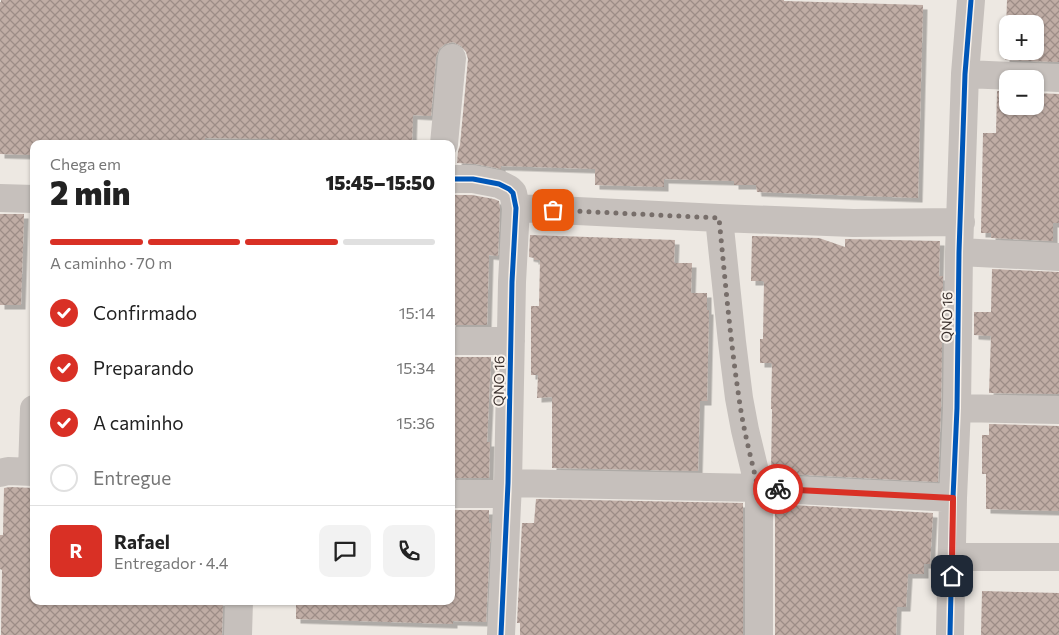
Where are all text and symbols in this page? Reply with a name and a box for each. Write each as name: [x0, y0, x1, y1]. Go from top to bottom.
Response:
map controls: [999, 15, 1044, 115]
button: +: [999, 15, 1044, 60]
button: −: [999, 70, 1044, 115]
text: Chega em: [50, 154, 121, 173]
text: 15:45–15:50: [325, 171, 435, 194]
text: 2 min: [50, 172, 130, 212]
pin: [532, 189, 574, 231]
icon: bag: [539, 196, 567, 224]
text: A caminho · 70 m: [50, 253, 172, 272]
street label: QNO 16: [938, 292, 955, 342]
icon: check: [50, 299, 78, 327]
text: Confirmado: [93, 301, 197, 324]
text: 15:14: [399, 303, 435, 322]
icon: check: [50, 354, 78, 382]
text: Preparando: [93, 356, 194, 379]
street label: QNO 16: [490, 356, 507, 406]
text: 15:34: [396, 358, 435, 377]
icon: check: [50, 409, 78, 437]
text: A caminho: [93, 411, 184, 434]
text: 15:36: [396, 413, 435, 432]
courier: [753, 464, 803, 514]
text: Entregue: [93, 466, 171, 489]
icon: bike: [764, 475, 792, 503]
button: chat: [319, 525, 371, 577]
button: phone: [383, 525, 435, 577]
text: Rafael: [114, 530, 170, 553]
text: R: [69, 539, 83, 562]
text: Entregador · 4.4: [114, 553, 228, 572]
pin: [931, 555, 973, 597]
icon: home: [938, 562, 966, 590]

